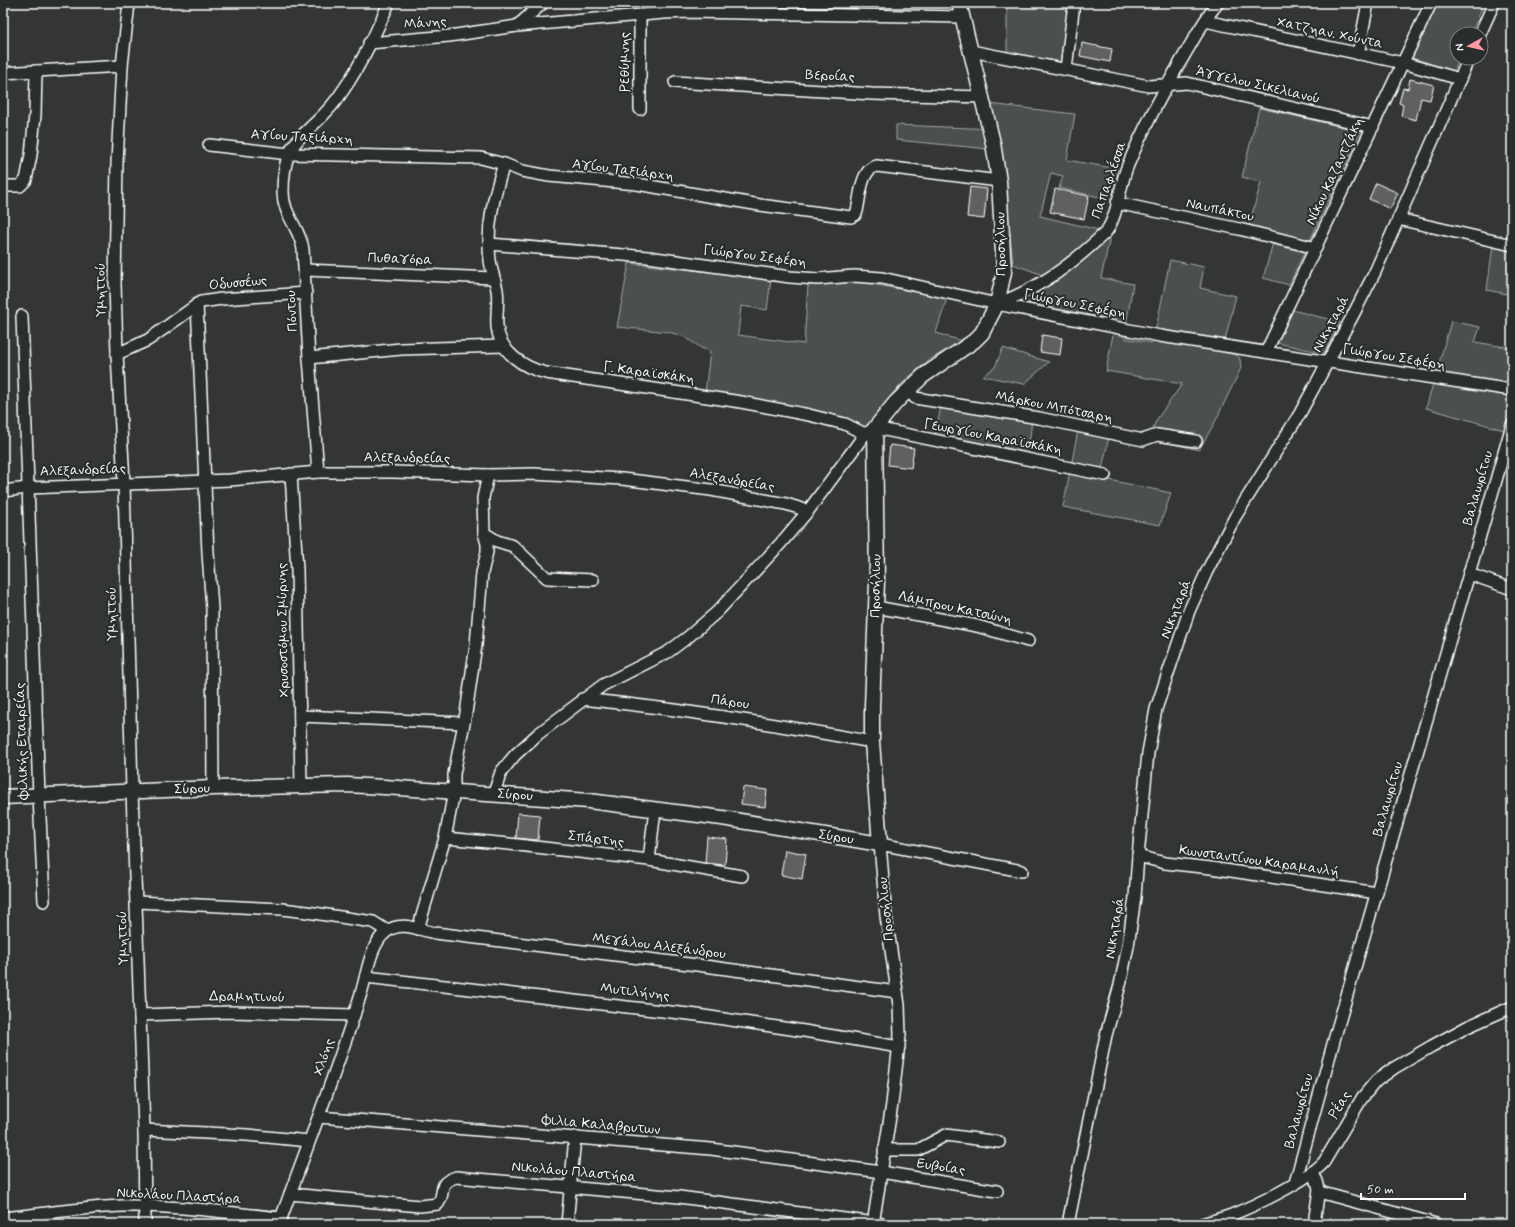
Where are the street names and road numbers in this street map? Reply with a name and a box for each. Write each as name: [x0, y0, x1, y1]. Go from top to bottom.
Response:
street label: Μάνης: [403, 12, 447, 34]
street label: Χατζηαν. Χούντα: [1275, 13, 1385, 53]
street label: Ρεθύμνης: [616, 32, 634, 92]
street label: Άγγελου Σικελιανού: [1194, 62, 1322, 108]
street label: Βεροίας: [805, 66, 855, 86]
street label: Νίκου Καζαντζάκη: [1302, 114, 1368, 228]
street label: Αγίου Ταξιάρχη: [250, 125, 354, 149]
street label: Παπαφλέσσα: [1086, 139, 1131, 221]
street label: Αγίου Ταξιάρχη: [571, 155, 675, 185]
street label: Ναυπάκτου: [1184, 194, 1256, 226]
street label: Προσήλιου: [991, 212, 1011, 276]
street label: Γιώργου Σεφέρη: [702, 240, 808, 271]
street label: Πυθαγόρα: [367, 249, 433, 269]
street label: Υμηττού: [92, 263, 110, 317]
street label: Οδυσσέως: [208, 270, 268, 295]
street label: Γιώργου Σεφέρη: [1022, 284, 1128, 323]
street label: Πόντου: [282, 290, 302, 332]
street label: Νικηταρά: [1308, 292, 1354, 356]
street label: Γιώργου Σεφέρη: [1341, 339, 1447, 374]
street label: Γ. Καραϊσκάκη: [602, 358, 696, 388]
street label: Μάρκου Μπότσαρη: [994, 387, 1114, 427]
street label: Γεωργίου Καραϊσκάκη: [922, 415, 1064, 459]
street label: Αλεξανδρείας: [364, 448, 450, 468]
street label: Βαλαωρίτου: [1459, 449, 1497, 527]
street label: Αλεξανδρείας: [40, 460, 126, 480]
street label: Αλεξανδρείας: [688, 464, 776, 496]
street label: Προσήλιου: [866, 554, 886, 618]
street label: Χρυσοστόμου Σμύρνης: [273, 562, 293, 698]
street label: Νικηταρά: [1156, 577, 1196, 641]
street label: Υμηττού: [103, 587, 121, 641]
street label: Λάμπρου Κατσώνη: [896, 587, 1014, 629]
street label: Φιλικής Εταιρείας: [11, 682, 33, 801]
street label: Πάρου: [710, 690, 750, 714]
street label: Βαλαωρίτου: [1369, 760, 1407, 838]
street label: Σύρου: [174, 779, 210, 799]
street label: Σύρου: [497, 785, 533, 805]
street label: Σύρου: [817, 825, 855, 849]
street label: Σπάρτης: [567, 827, 625, 851]
street label: Κωνσταντίνου Καραμανλή: [1178, 841, 1340, 881]
street label: Προσήλιου: [874, 876, 898, 942]
street label: Νικηταρά: [1101, 896, 1129, 960]
street label: Υμηττού: [113, 911, 133, 965]
street label: Μεγάλου Αλεξάνδρου: [591, 929, 727, 963]
street label: Μυτιλήνης: [599, 979, 671, 1005]
street label: Δραμητινού: [209, 987, 285, 1007]
street label: Χλόης: [309, 1036, 339, 1078]
street label: Βαλαωρίτου: [1280, 1072, 1318, 1150]
street label: Ρέας: [1324, 1087, 1355, 1122]
street label: Φιλια Καλαβρυτων: [540, 1111, 661, 1139]
street label: Ευβοίας: [915, 1154, 967, 1180]
street label: Νικολάου Πλαστήρα: [511, 1158, 637, 1186]
street label: Νικολάου Πλαστήρα: [116, 1184, 242, 1208]

